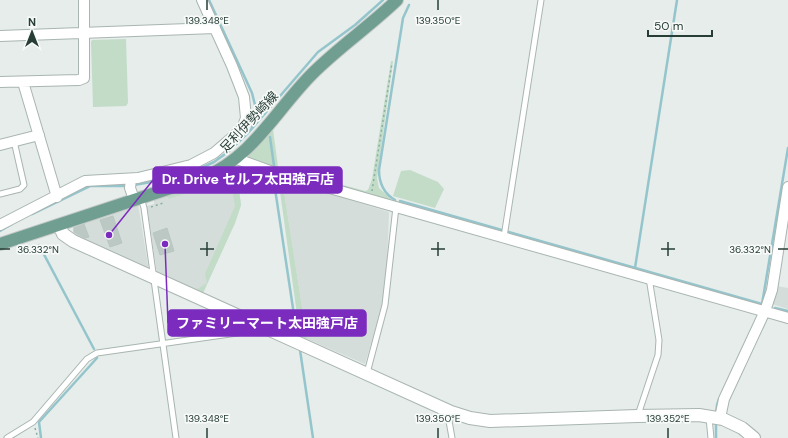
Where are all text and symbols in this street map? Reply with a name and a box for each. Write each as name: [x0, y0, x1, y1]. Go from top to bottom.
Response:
north arrow: [12, 12, 52, 52]
scale bar: [648, 12, 712, 38]
text: 139.348°E: [185, 14, 229, 27]
text: 139.350°E: [416, 14, 461, 27]
text: N: [28, 15, 36, 29]
text: 50 m: [654, 18, 683, 34]
street label: 足利伊勢崎線: [216, 88, 282, 156]
callout: Dr. Drive セルフ太田強戸店: [153, 167, 342, 193]
text: Dr. Drive セルフ太田強戸店: [162, 170, 334, 188]
text: 36.332°N: [17, 243, 59, 256]
text: 36.332°N: [729, 243, 771, 256]
callout: ファミリーマート太田強戸店: [168, 310, 366, 336]
text: ファミリーマート太田強戸店: [176, 314, 358, 332]
text: 139.348°E: [185, 412, 229, 425]
text: 139.350°E: [416, 412, 461, 425]
text: 139.352°E: [646, 412, 690, 425]

